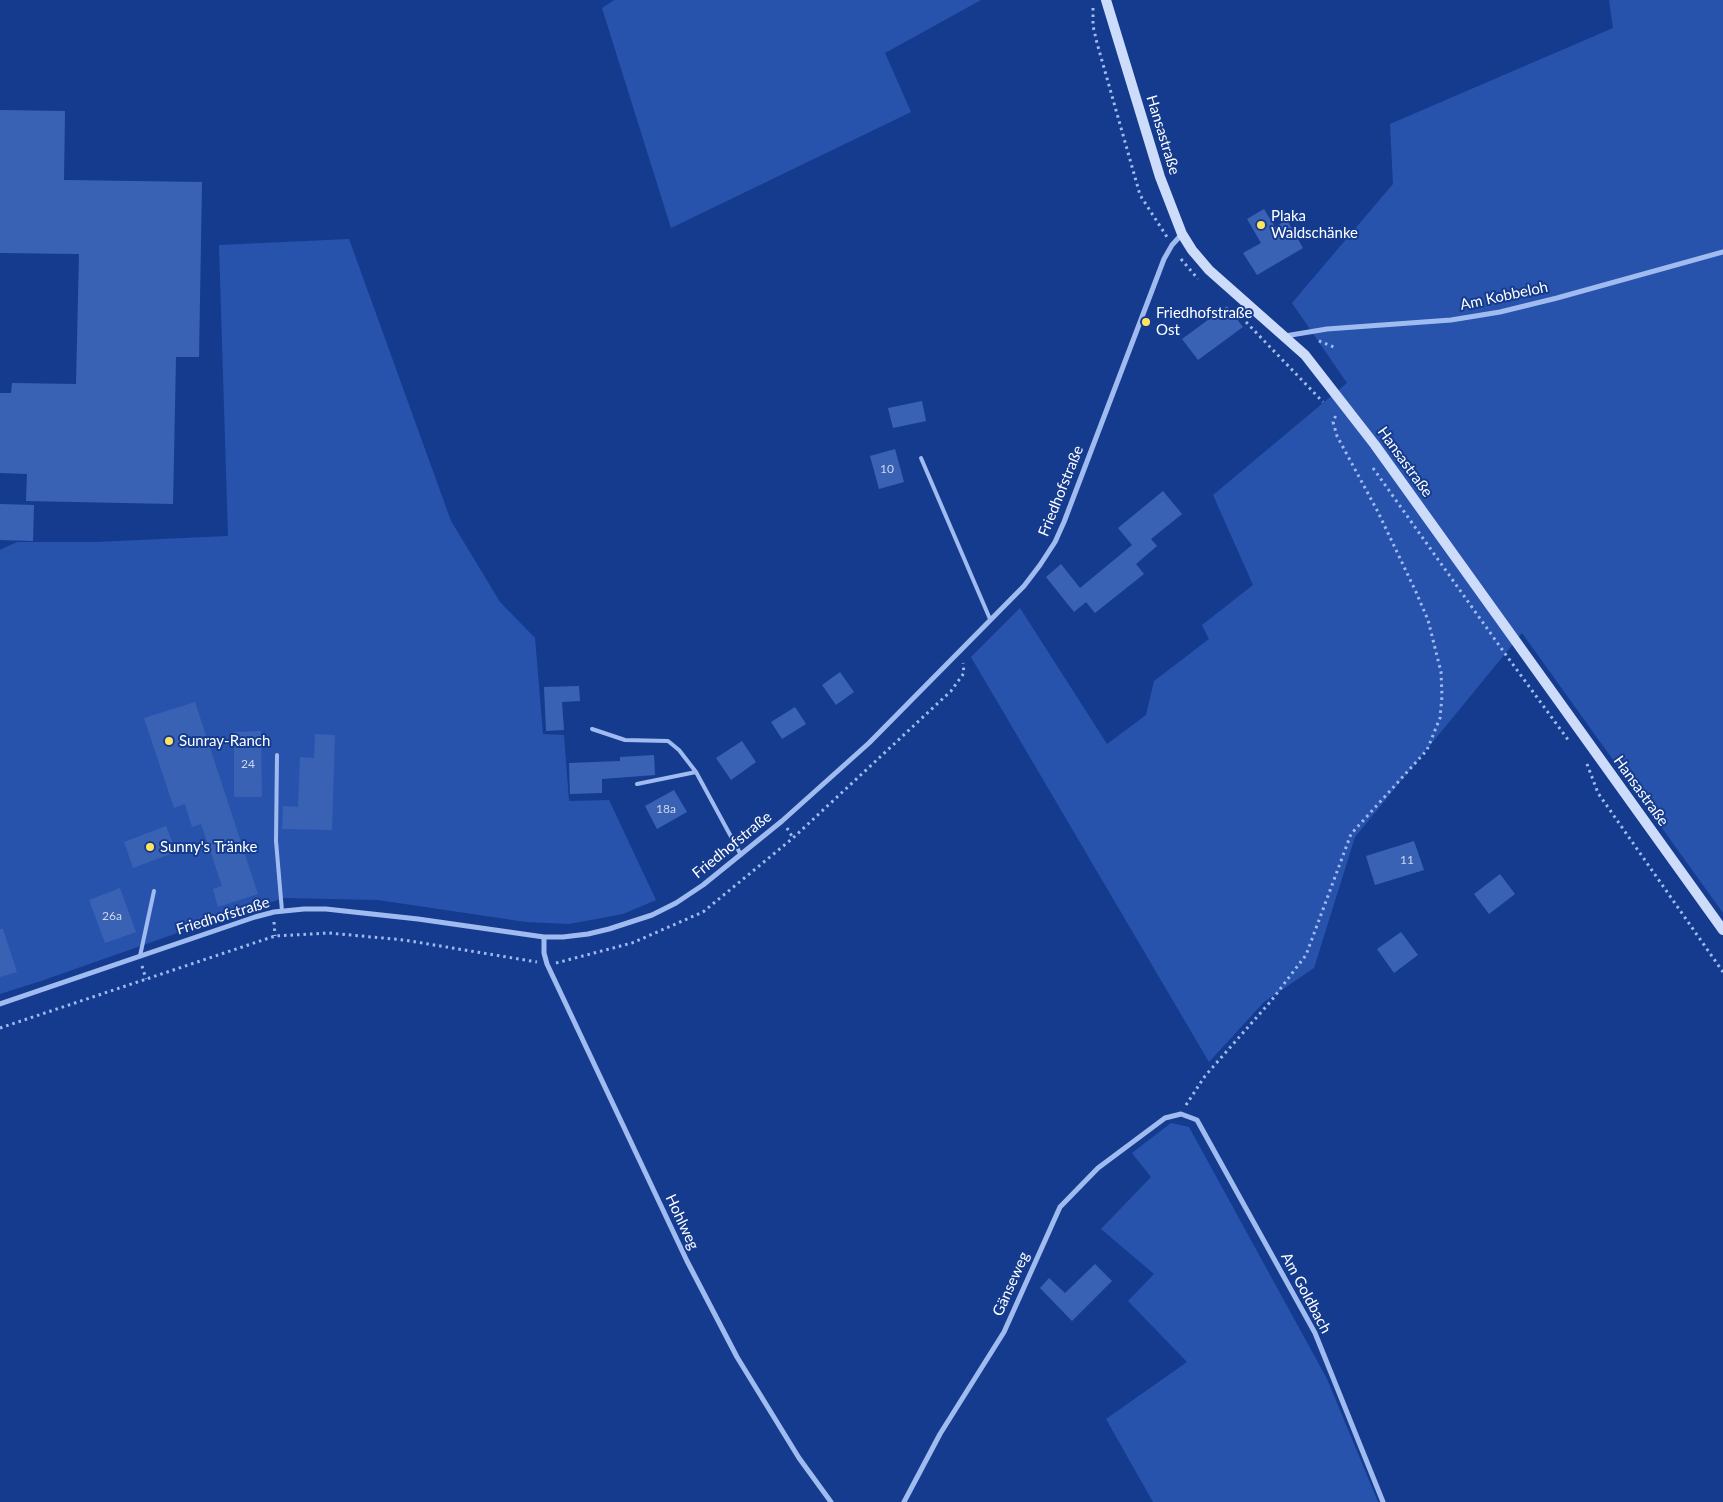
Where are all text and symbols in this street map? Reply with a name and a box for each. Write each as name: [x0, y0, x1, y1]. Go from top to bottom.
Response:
street label: Hansastraße: [1142, 93, 1184, 177]
place label: Plaka Waldschänke: [1271, 207, 1358, 242]
marker: Plaka Waldschänke: [1255, 219, 1267, 231]
street label: Am Kobbeloh: [1458, 278, 1550, 314]
place label: Friedhofstraße Ost: [1156, 304, 1252, 339]
marker: Friedhofstraße Ost: [1140, 316, 1152, 328]
street label: Hansastraße: [1374, 423, 1436, 501]
street label: Friedhofstraße: [1035, 443, 1087, 539]
house number: 10: [880, 462, 894, 476]
place label: Sunray-Ranch: [179, 732, 270, 750]
marker: Sunray-Ranch: [163, 735, 175, 747]
street label: Hansastraße: [1610, 752, 1672, 830]
house number: 24: [241, 757, 255, 771]
house number: 18a: [656, 802, 676, 816]
street label: Friedhofstraße: [689, 808, 775, 882]
place label: Sunny's Tränke: [160, 838, 257, 856]
marker: Sunny's Tränke: [144, 841, 156, 853]
house number: 11: [1400, 853, 1414, 867]
street label: Friedhofstraße: [174, 893, 272, 939]
house number: 26a: [102, 909, 122, 923]
street label: Hohlweg: [661, 1191, 703, 1253]
street label: Gänseweg: [989, 1249, 1033, 1319]
street label: Am Goldbach: [1277, 1249, 1335, 1337]

